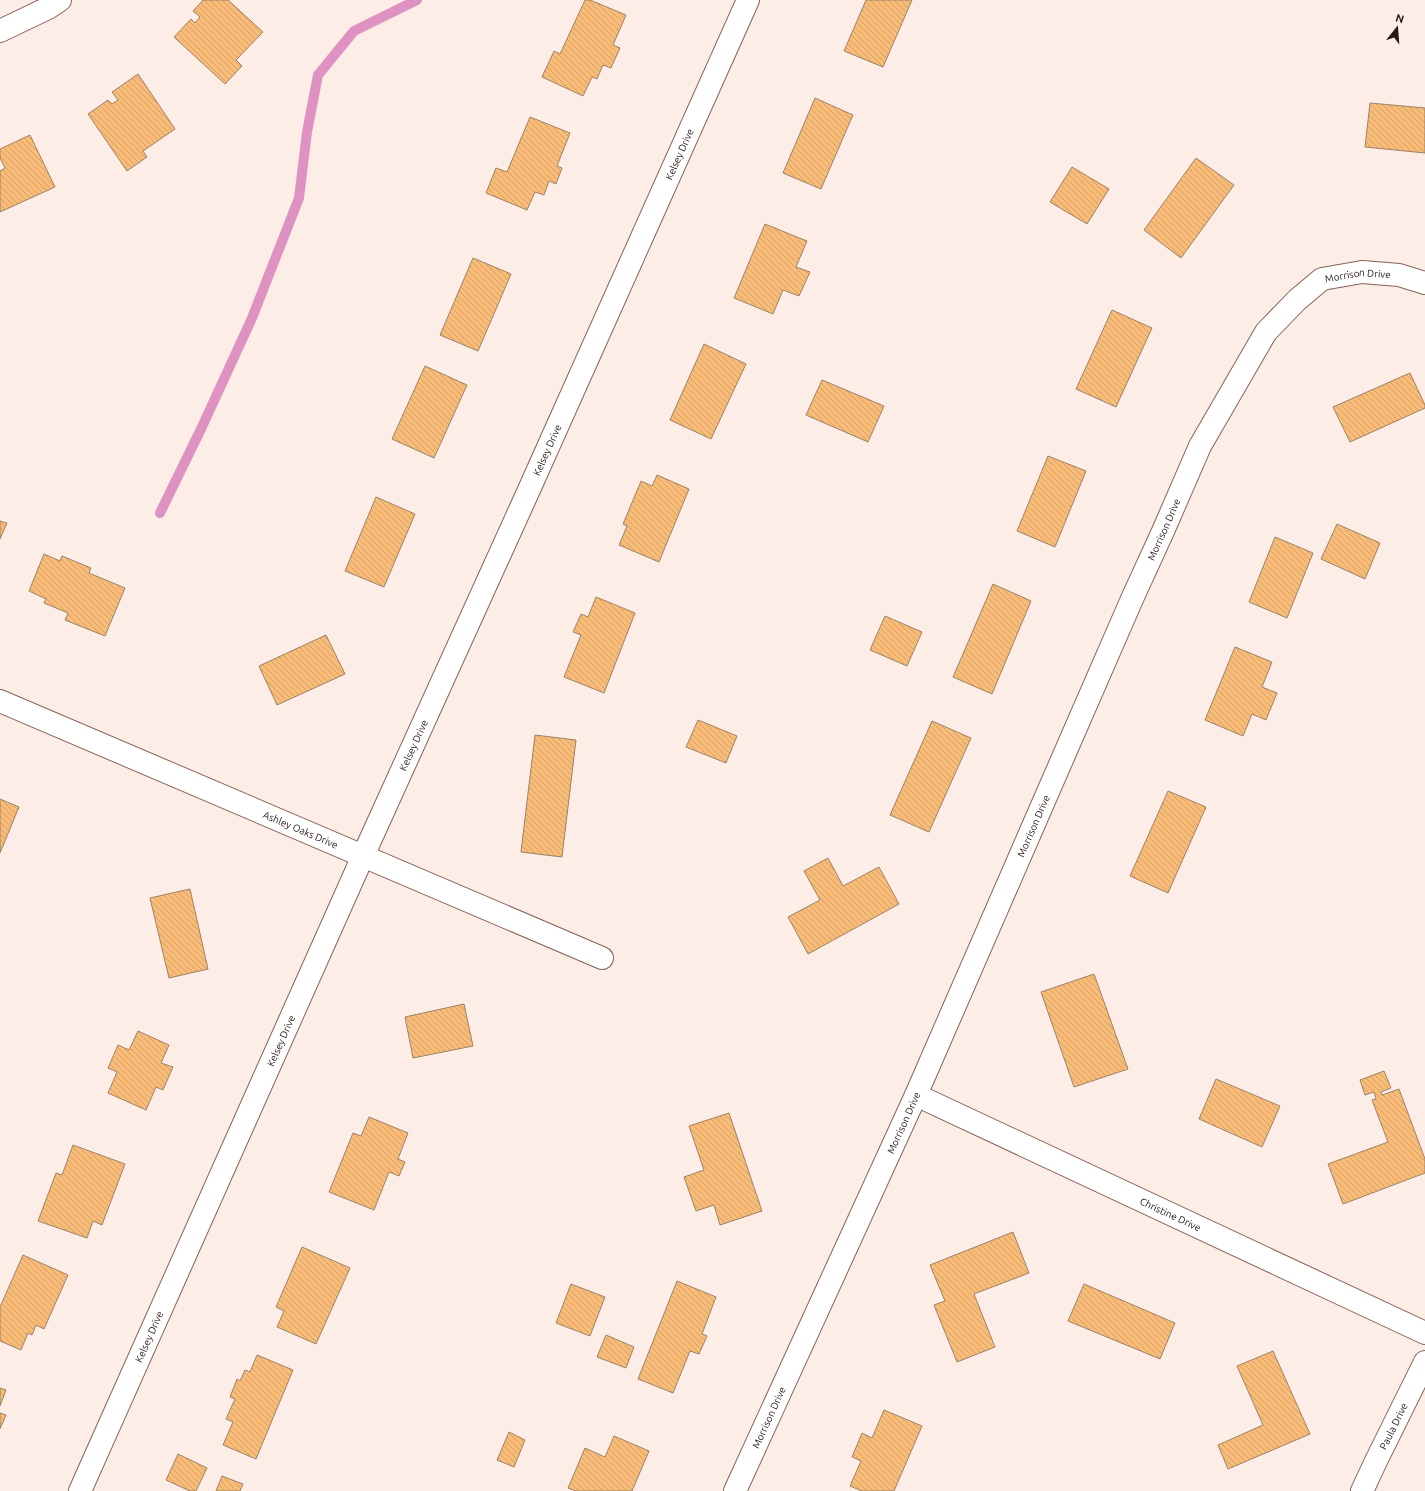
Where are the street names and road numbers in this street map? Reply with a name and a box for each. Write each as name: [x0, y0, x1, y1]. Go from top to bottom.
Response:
street label: Kelsey Drive: [663, 127, 696, 182]
street label: Morrison Drive: [1324, 267, 1391, 284]
street label: Kelsey Drive: [531, 423, 563, 477]
street label: Morrison Drive: [1145, 497, 1183, 562]
street label: Kelsey Drive: [397, 718, 430, 773]
street label: Morrison Drive: [1015, 793, 1052, 859]
street label: Ashley Oaks Drive: [261, 809, 340, 851]
street label: Kelsey Drive: [265, 1014, 297, 1068]
street label: Morrison Drive: [885, 1090, 923, 1155]
street label: Christine Drive: [1138, 1196, 1203, 1233]
street label: Kelsey Drive: [133, 1310, 165, 1364]
street label: Morrison Drive: [750, 1385, 788, 1450]
street label: Paula Drive: [1378, 1401, 1410, 1451]

